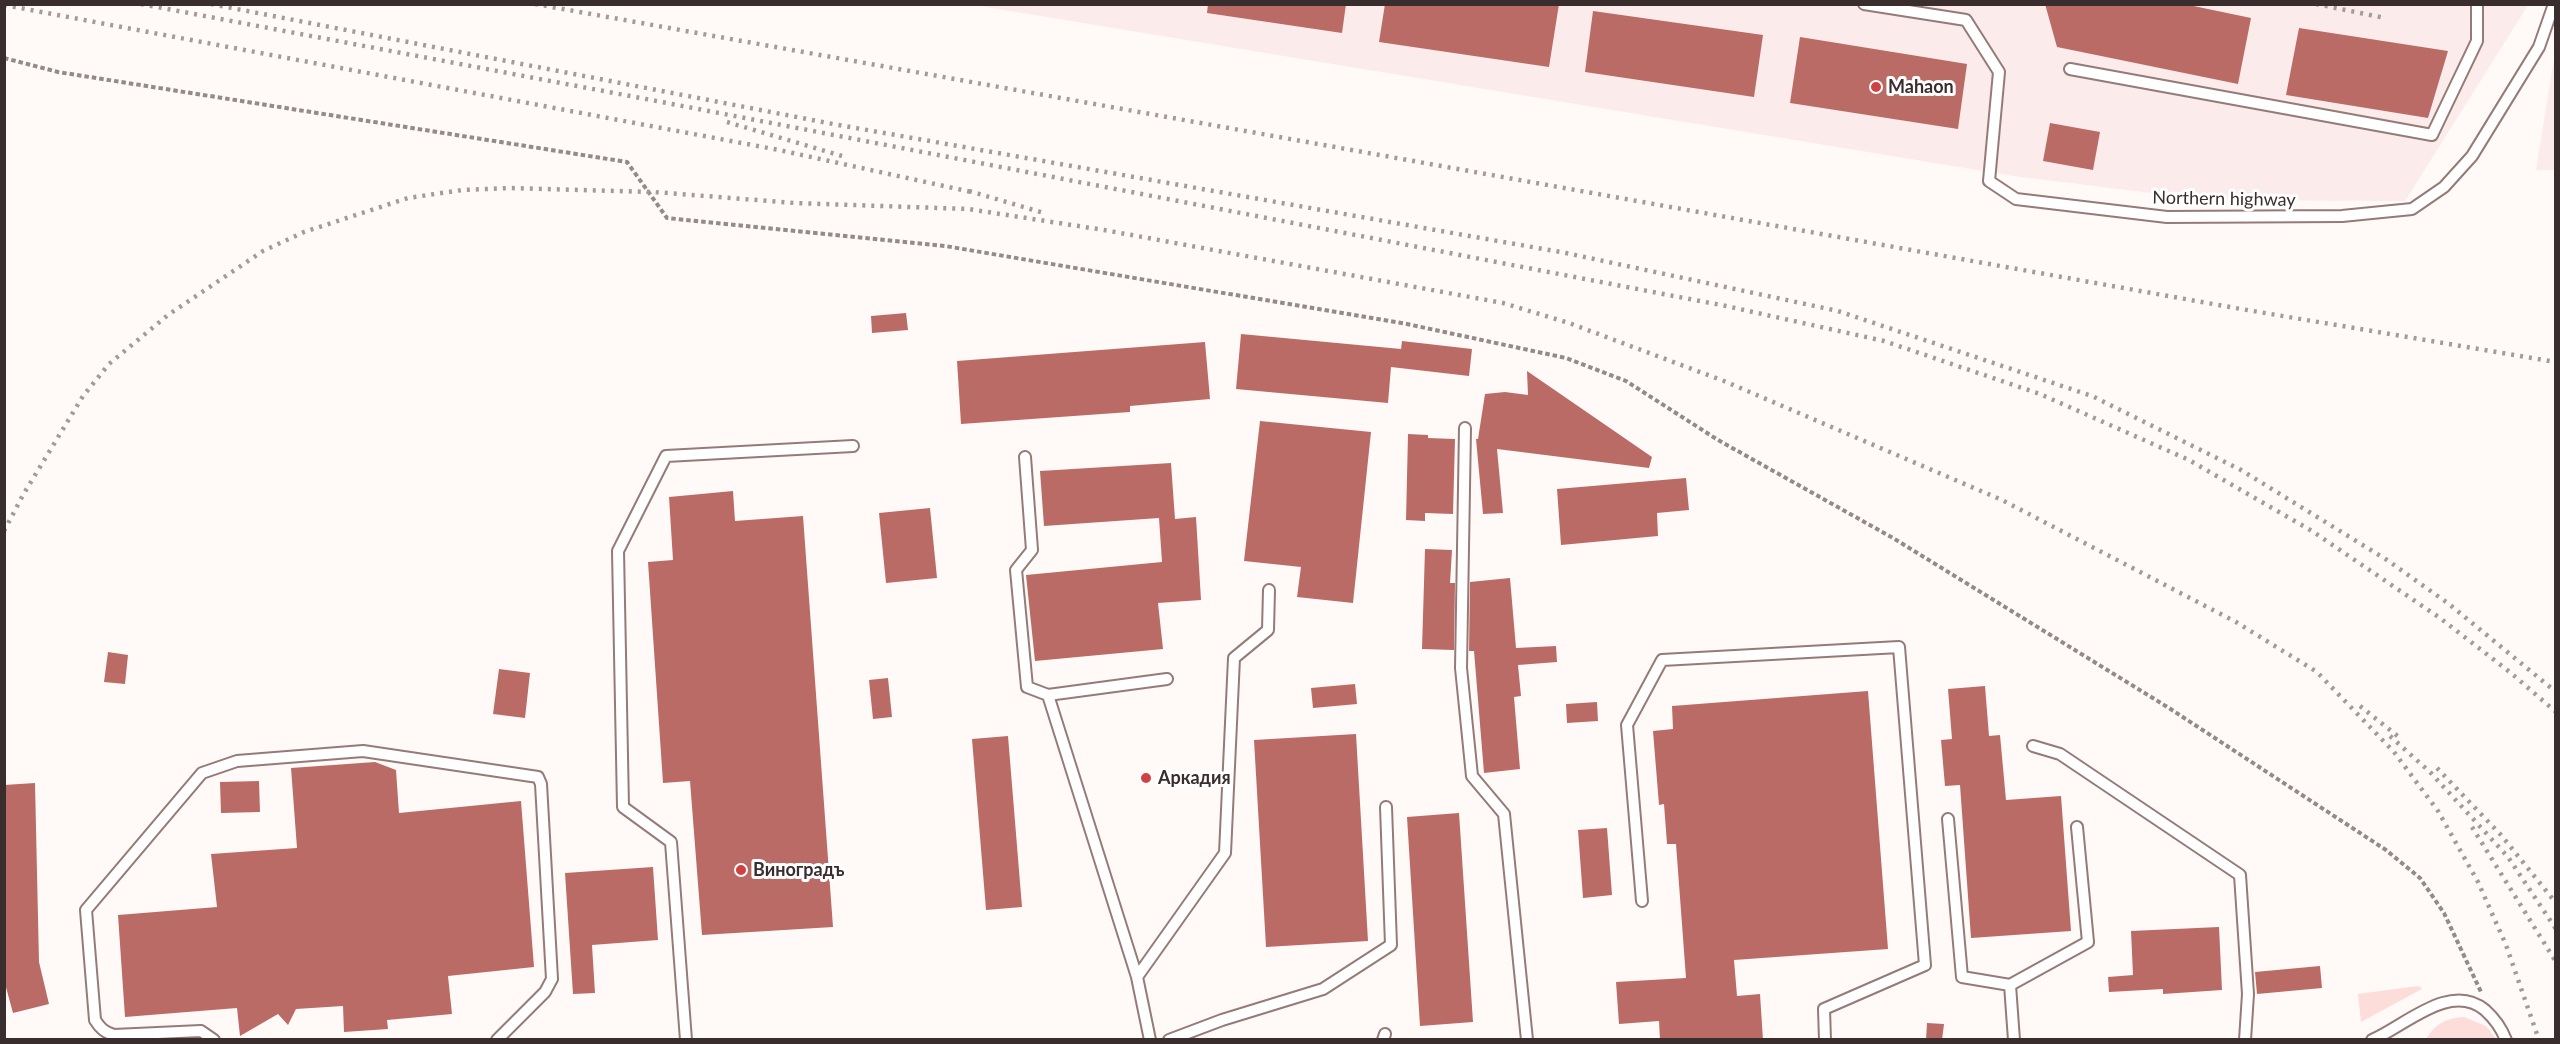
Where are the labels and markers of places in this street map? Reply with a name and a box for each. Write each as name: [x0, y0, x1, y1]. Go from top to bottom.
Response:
place label: Mahaon: [1888, 76, 1954, 98]
marker: Mahaon: [1869, 80, 1883, 94]
place label: Аркадия: [1158, 767, 1231, 789]
marker: Аркадия: [1139, 771, 1153, 785]
place label: Виноградъ: [753, 859, 844, 881]
marker: Виноградъ: [734, 863, 748, 877]

